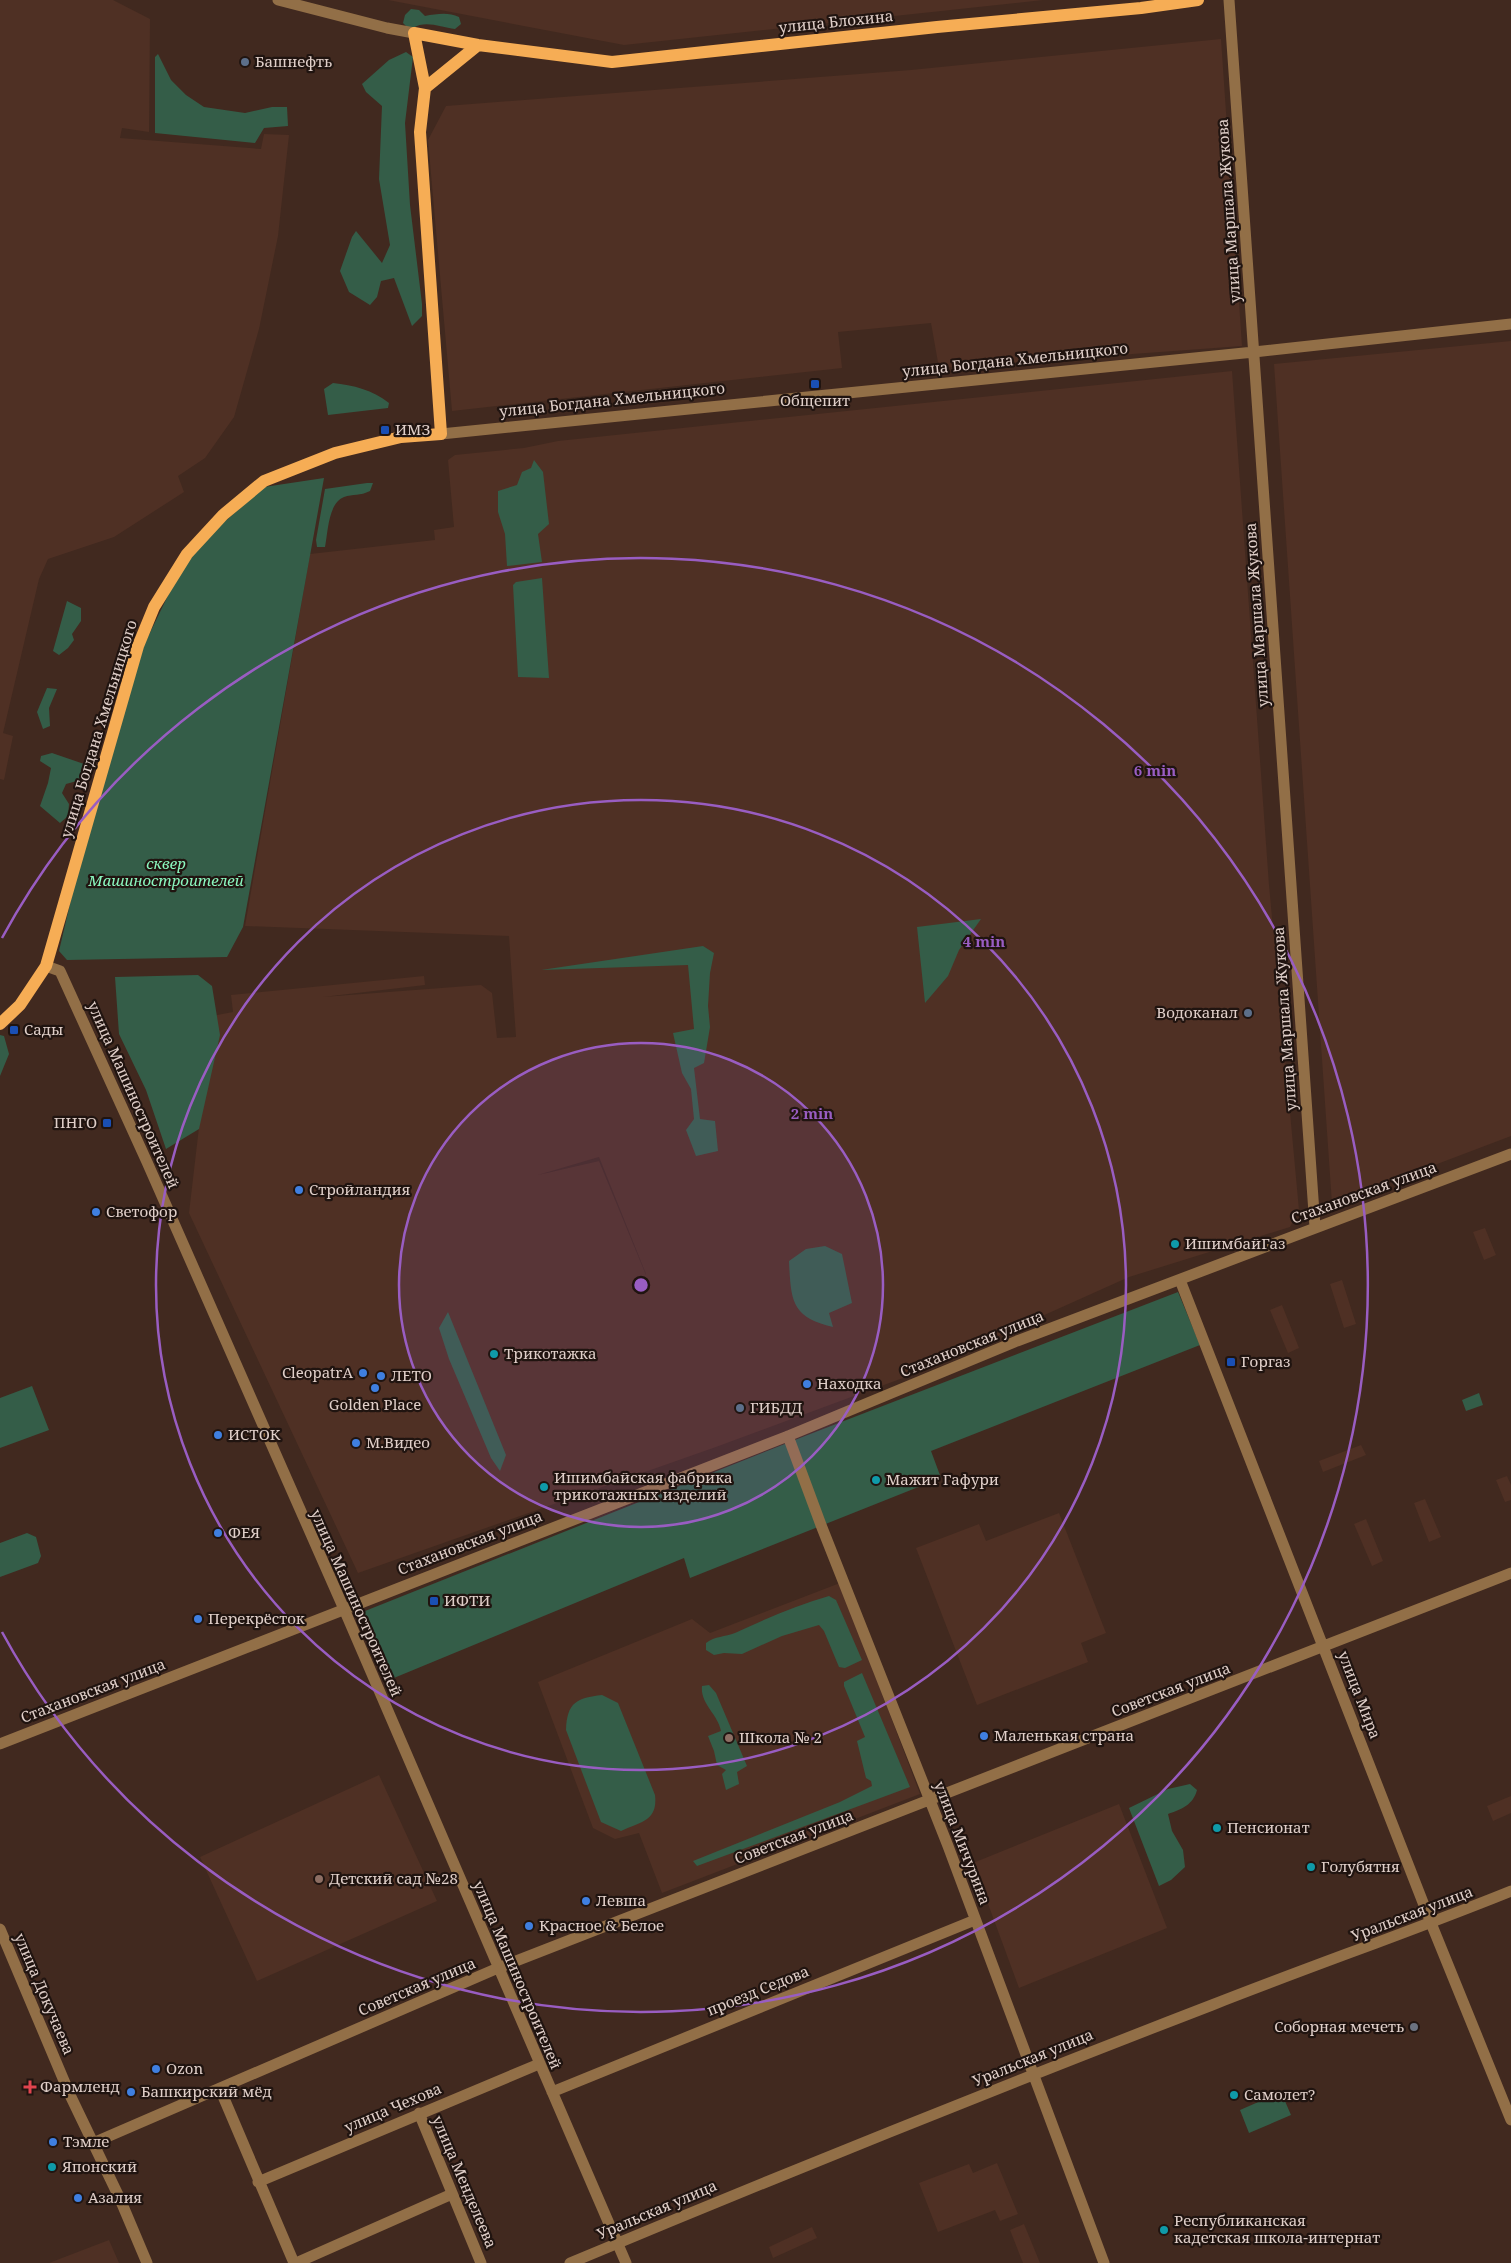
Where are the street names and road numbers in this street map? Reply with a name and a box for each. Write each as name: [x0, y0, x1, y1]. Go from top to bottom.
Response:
street label: улица Блохина: [778, 5, 894, 37]
street label: улица Маршала Жукова: [1212, 118, 1244, 304]
street label: улица Богдана Хмельницкого: [901, 337, 1129, 381]
street label: улица Богдана Хмельницкого: [498, 377, 726, 421]
street label: улица Маршала Жукова: [1240, 522, 1272, 708]
street label: улица Богдана Хмельницкого: [55, 617, 141, 840]
street label: улица Маршала Жукова: [1268, 926, 1300, 1112]
street label: улица Машиностроителей: [83, 998, 184, 1191]
street label: Стахановская улица: [1288, 1156, 1439, 1228]
street label: Стахановская улица: [897, 1305, 1047, 1381]
street label: Стахановская улица: [394, 1505, 545, 1579]
street label: улица Машиностроителей: [306, 1506, 407, 1699]
street label: улица Мира: [1334, 1648, 1386, 1742]
street label: Стахановская улица: [17, 1653, 168, 1727]
street label: Советская улица: [1108, 1657, 1233, 1721]
street label: улица Мичурина: [930, 1778, 996, 1907]
street label: Советская улица: [731, 1804, 856, 1868]
street label: улица Машиностроителей: [469, 1877, 567, 2072]
street label: Уральская улица: [1348, 1881, 1475, 1945]
street label: улица Докучаева: [10, 1930, 80, 2058]
street label: Советская улица: [355, 1952, 478, 2020]
street label: проезд Седова: [704, 1960, 812, 2020]
street label: Уральская улица: [969, 2024, 1096, 2090]
street label: улица Чехова: [341, 2078, 444, 2137]
street label: улица Менделеева: [428, 2112, 502, 2251]
street label: Уральская улица: [593, 2175, 720, 2243]

